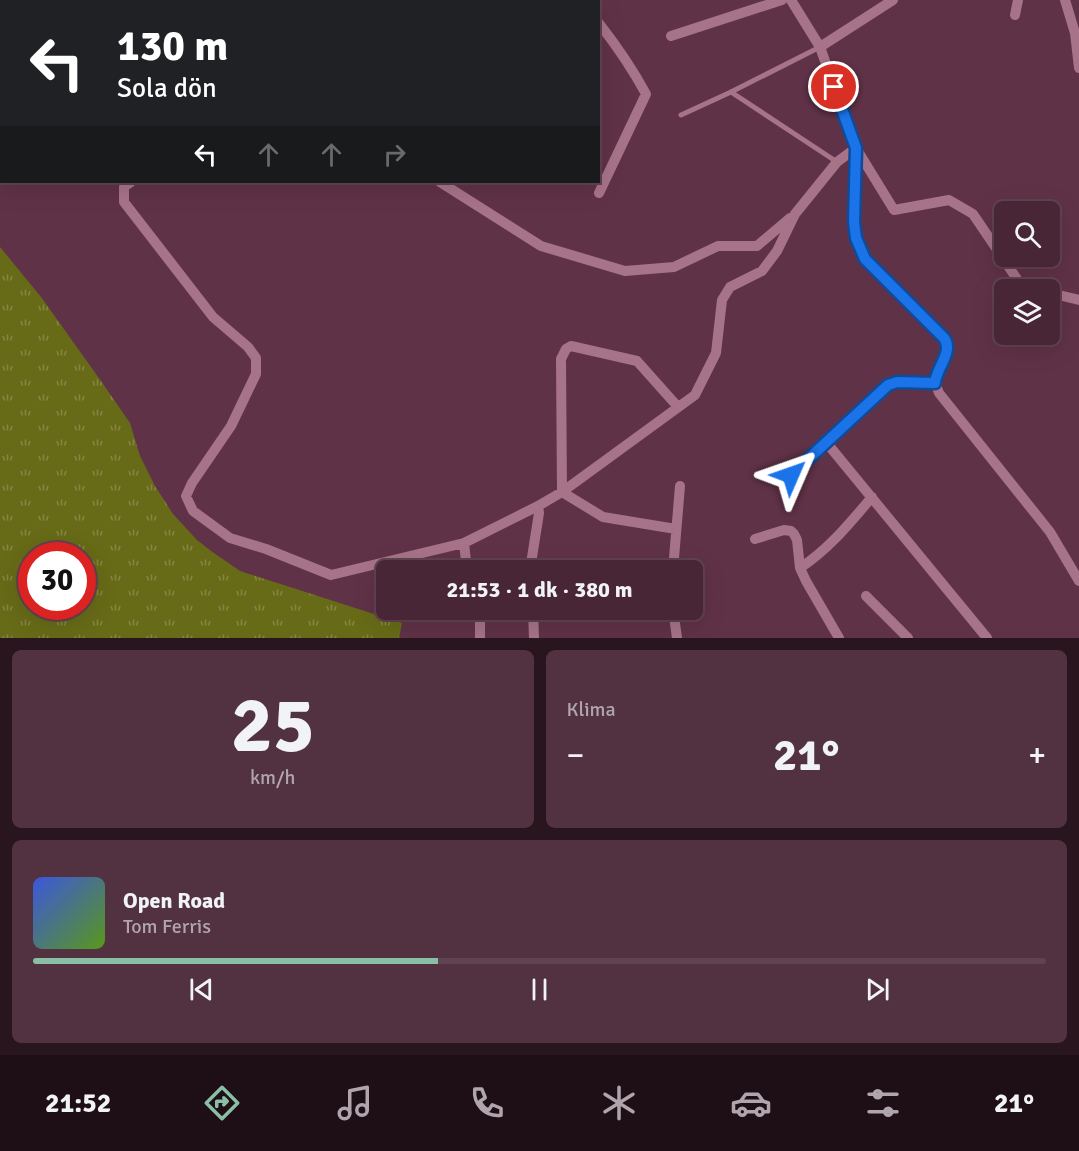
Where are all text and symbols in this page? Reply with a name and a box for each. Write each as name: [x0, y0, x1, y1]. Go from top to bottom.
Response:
text: 130 m: [117, 21, 228, 72]
icon: left: [18, 24, 96, 102]
pin: [808, 61, 859, 112]
icon: arrive: [817, 70, 850, 103]
text: Sola dön: [117, 72, 217, 105]
icon: left: [189, 138, 222, 171]
icon: ahead: [252, 138, 285, 171]
icon: ahead: [315, 138, 348, 171]
icon: right: [378, 138, 411, 171]
map controls: [994, 201, 1060, 345]
button: search: [994, 201, 1060, 267]
button: layers: [994, 279, 1060, 345]
position arrow: [759, 443, 823, 507]
speed limit sign: 30: [18, 542, 96, 620]
text: 21:53 · 1 dk · 380 m: [446, 576, 633, 603]
text: 25: [231, 678, 315, 774]
text: Klima: [567, 697, 616, 722]
text: 21°: [773, 728, 840, 783]
text: −: [567, 735, 584, 776]
text: +: [1028, 735, 1046, 776]
text: km/h: [250, 765, 295, 790]
text: Open Road: [123, 887, 225, 914]
text: Tom Ferris: [123, 914, 211, 939]
icon: previous: [185, 973, 218, 1006]
icon: pause: [523, 973, 556, 1006]
icon: next: [861, 973, 894, 1006]
icon: directions: [201, 1082, 243, 1124]
icon: music: [334, 1082, 376, 1124]
icon: phone: [466, 1082, 508, 1124]
icon: climate: [598, 1082, 640, 1124]
icon: car: [730, 1082, 772, 1124]
icon: filters: [862, 1082, 904, 1124]
text: 21:52: [45, 1087, 111, 1120]
text: 21°: [994, 1087, 1034, 1120]

